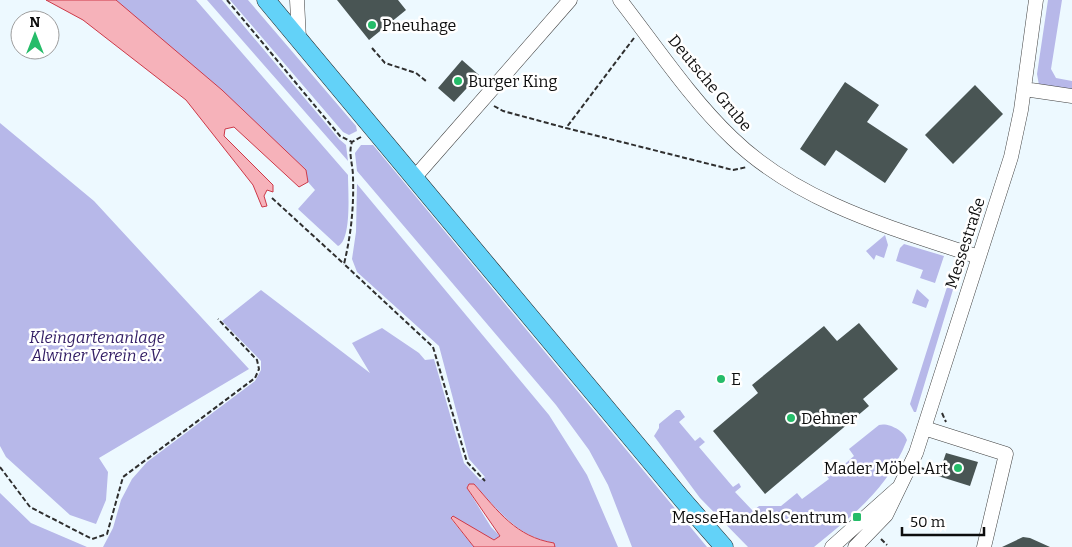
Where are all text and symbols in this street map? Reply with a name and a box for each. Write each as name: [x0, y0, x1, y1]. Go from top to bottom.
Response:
north arrow: [10, 10, 60, 60]
text: N: [30, 14, 41, 31]
place label: Pneuhage: [382, 16, 456, 35]
marker: Pneuhage: [366, 19, 378, 31]
street label: Deutsche Grube: [664, 31, 756, 135]
place label: Burger King: [468, 72, 557, 91]
marker: Burger King: [452, 75, 464, 87]
street label: Messestraße: [941, 195, 989, 291]
park label: Kleingartenanlage Alwiner Verein e.V.: [29, 328, 165, 365]
place label: E: [731, 370, 741, 389]
marker: E: [715, 373, 727, 385]
place label: Dehner: [801, 409, 857, 428]
marker: Dehner: [785, 412, 797, 424]
place label: Mader Möbel Art: [824, 459, 948, 478]
marker: Mader Möbel Art: [952, 462, 964, 474]
scale bar: [902, 504, 984, 536]
place label: MesseHandelsCentrum: [672, 508, 847, 527]
marker: MesseHandelsCentrum: [851, 511, 863, 523]
text: 50 m: [910, 513, 946, 531]

